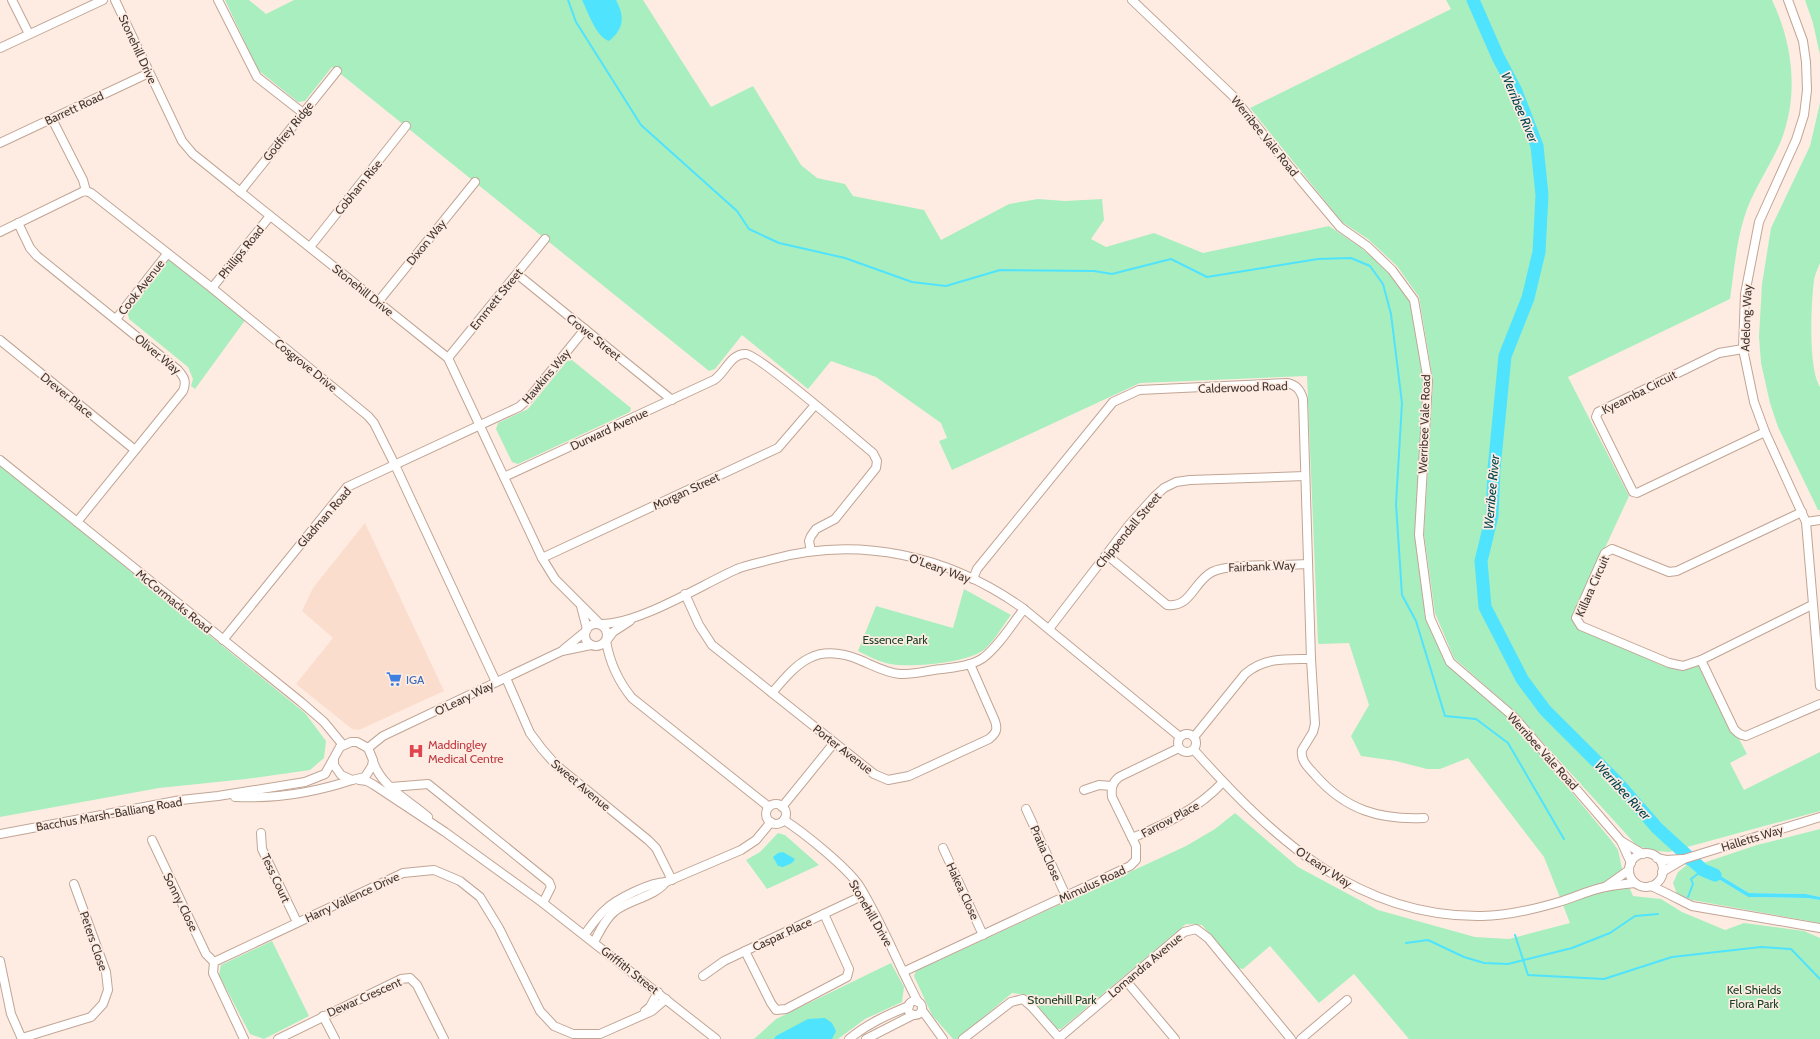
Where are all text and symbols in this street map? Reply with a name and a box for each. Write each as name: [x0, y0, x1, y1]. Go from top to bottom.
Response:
street label: Stonehill Drive: [115, 12, 161, 86]
water label: Werribee River: [1498, 69, 1542, 145]
street label: Barrett Road: [42, 88, 106, 128]
street label: Werribee Vale Road: [1228, 93, 1302, 179]
street label: Godfrey Ridge: [259, 98, 317, 164]
street label: Cobham Rise: [331, 156, 385, 218]
street label: Dixon Way: [403, 216, 449, 268]
street label: Phillips Road: [215, 222, 267, 282]
street label: Cook Avenue: [115, 256, 167, 318]
street label: Stonehill Drive: [329, 261, 397, 319]
street label: Emmett Street: [466, 265, 526, 333]
street label: Adelong Way: [1737, 284, 1755, 352]
street label: Crowe Street: [564, 310, 624, 364]
street label: Oliver Way: [132, 330, 184, 378]
street label: Cosgrove Drive: [272, 335, 340, 395]
street label: Hawkins Way: [519, 345, 573, 407]
street label: Kyeamba Circuit: [1599, 367, 1679, 417]
street label: Drever Place: [38, 369, 96, 421]
street label: Werribee Vale Road: [1415, 374, 1433, 474]
street label: Calderwood Road: [1198, 378, 1288, 396]
street label: Durward Avenue: [568, 404, 650, 454]
water label: Werribee River: [1480, 453, 1502, 530]
street label: Morgan Street: [650, 469, 722, 513]
street label: Gladman Road: [294, 484, 354, 550]
street label: Chippendall Street: [1092, 489, 1164, 571]
street label: O'Leary Way: [907, 550, 973, 586]
street label: Killara Circuit: [1572, 553, 1612, 619]
street label: Fairbank Way: [1228, 557, 1296, 575]
street label: McCormacks Road: [133, 566, 215, 636]
park label: Essence Park: [862, 632, 928, 647]
supermarket icon: IGA: [385, 670, 403, 688]
place label: IGA: [406, 672, 425, 687]
street label: O'Leary Way: [432, 677, 496, 719]
street label: Werribee Vale Road: [1504, 709, 1582, 793]
street label: Porter Avenue: [810, 721, 876, 777]
place label: Maddingley Medical Centre: [428, 737, 504, 766]
hospital icon: Maddingley Medical Centre: [407, 742, 425, 760]
street label: Sweet Avenue: [548, 756, 614, 814]
water label: Werribee River: [1592, 757, 1655, 824]
street label: Bacchus Marsh-Balliang Road: [35, 794, 183, 834]
street label: Farrow Place: [1138, 797, 1202, 841]
street label: Halletts Way: [1719, 821, 1785, 855]
street label: Pratia Close: [1027, 823, 1065, 883]
street label: O'Leary Way: [1293, 843, 1355, 891]
street label: Tess Court: [258, 851, 294, 905]
street label: Hakea Close: [943, 860, 983, 922]
street label: Mimulus Road: [1056, 862, 1128, 906]
street label: Harry Vallence Drive: [302, 869, 402, 925]
street label: Sonny Close: [160, 870, 202, 934]
street label: Stonehill Drive: [846, 877, 896, 949]
street label: Peters Close: [77, 909, 111, 973]
street label: Caspar Place: [750, 914, 814, 954]
street label: Lomandra Avenue: [1105, 930, 1185, 1000]
street label: Griffith Street: [598, 943, 662, 997]
street label: Dewar Crescent: [324, 974, 404, 1020]
park label: Kel Shields Flora Park: [1727, 982, 1781, 1011]
park label: Stonehill Park: [1027, 992, 1097, 1007]

